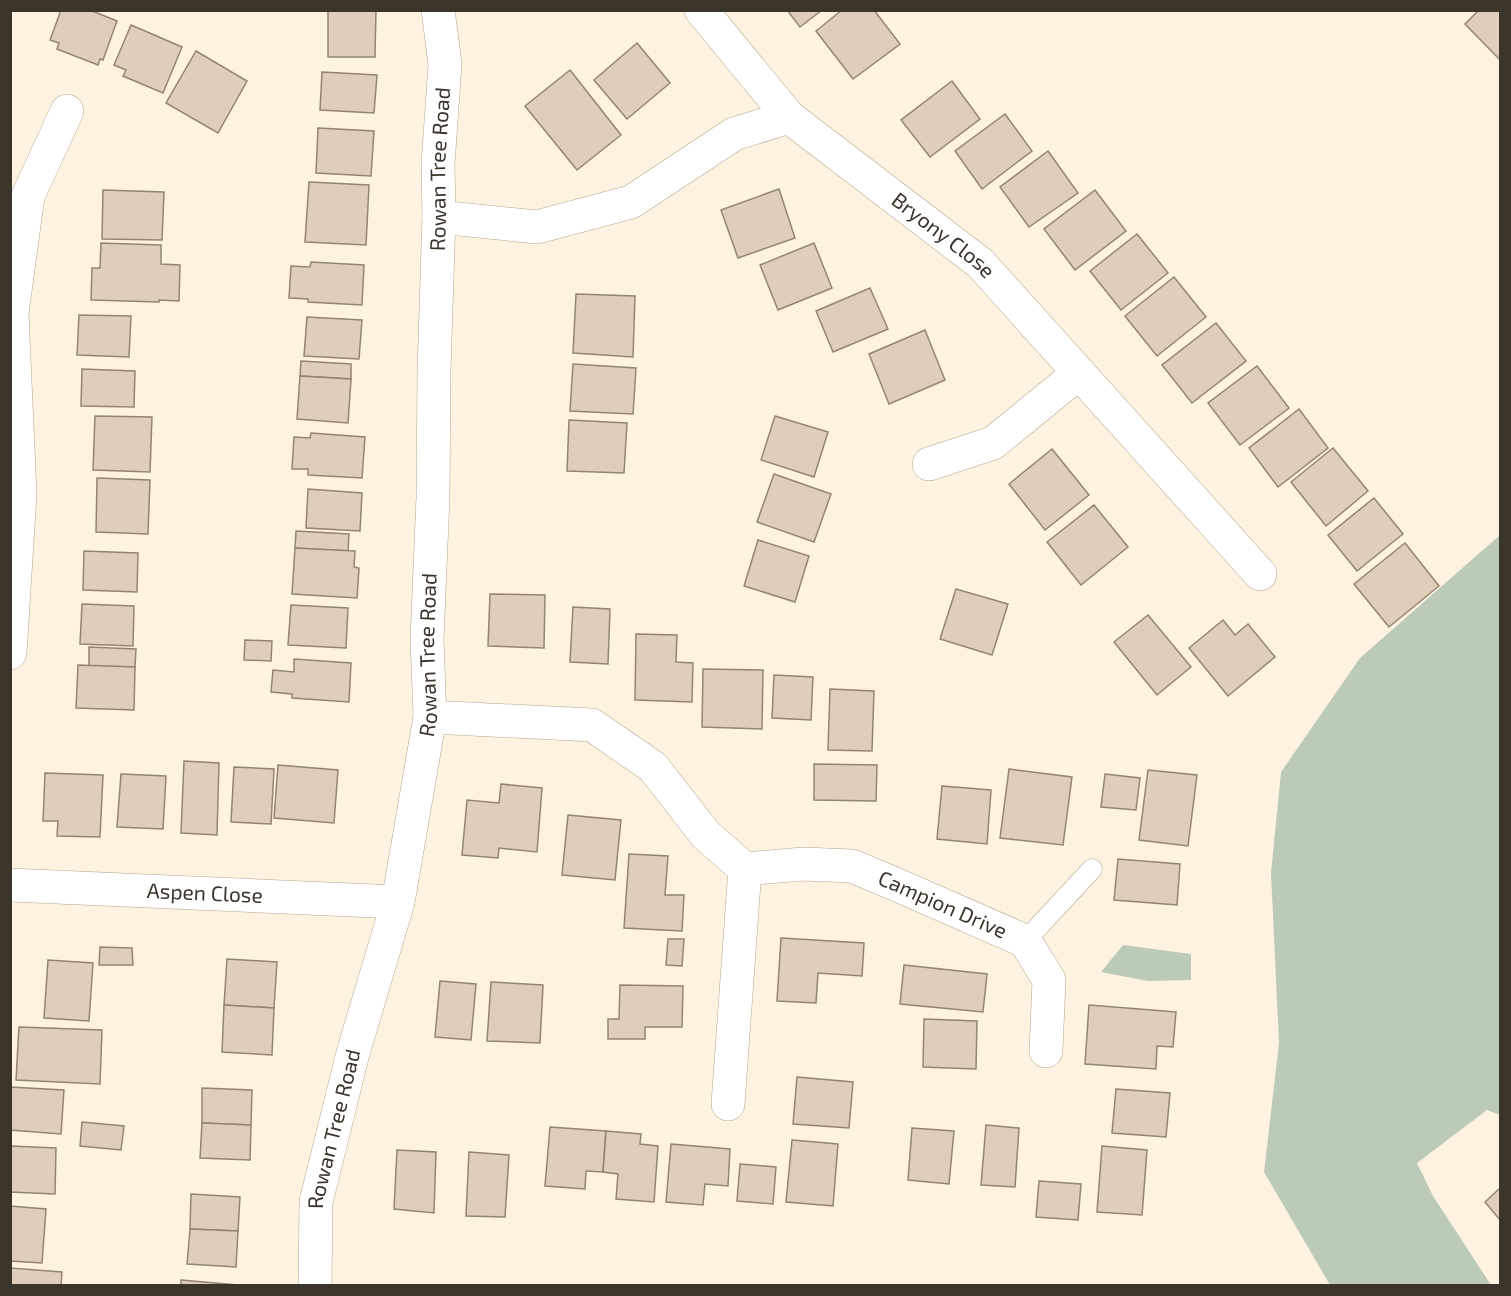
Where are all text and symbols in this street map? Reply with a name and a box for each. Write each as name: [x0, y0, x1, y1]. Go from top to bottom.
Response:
street label: Rowan Tree Road: [424, 86, 454, 251]
street label: Bryony Close: [888, 186, 1001, 282]
street label: Rowan Tree Road: [413, 572, 442, 738]
street label: Campion Drive: [875, 864, 1011, 943]
street label: Aspen Close: [146, 877, 263, 907]
street label: Rowan Tree Road: [302, 1046, 365, 1209]

